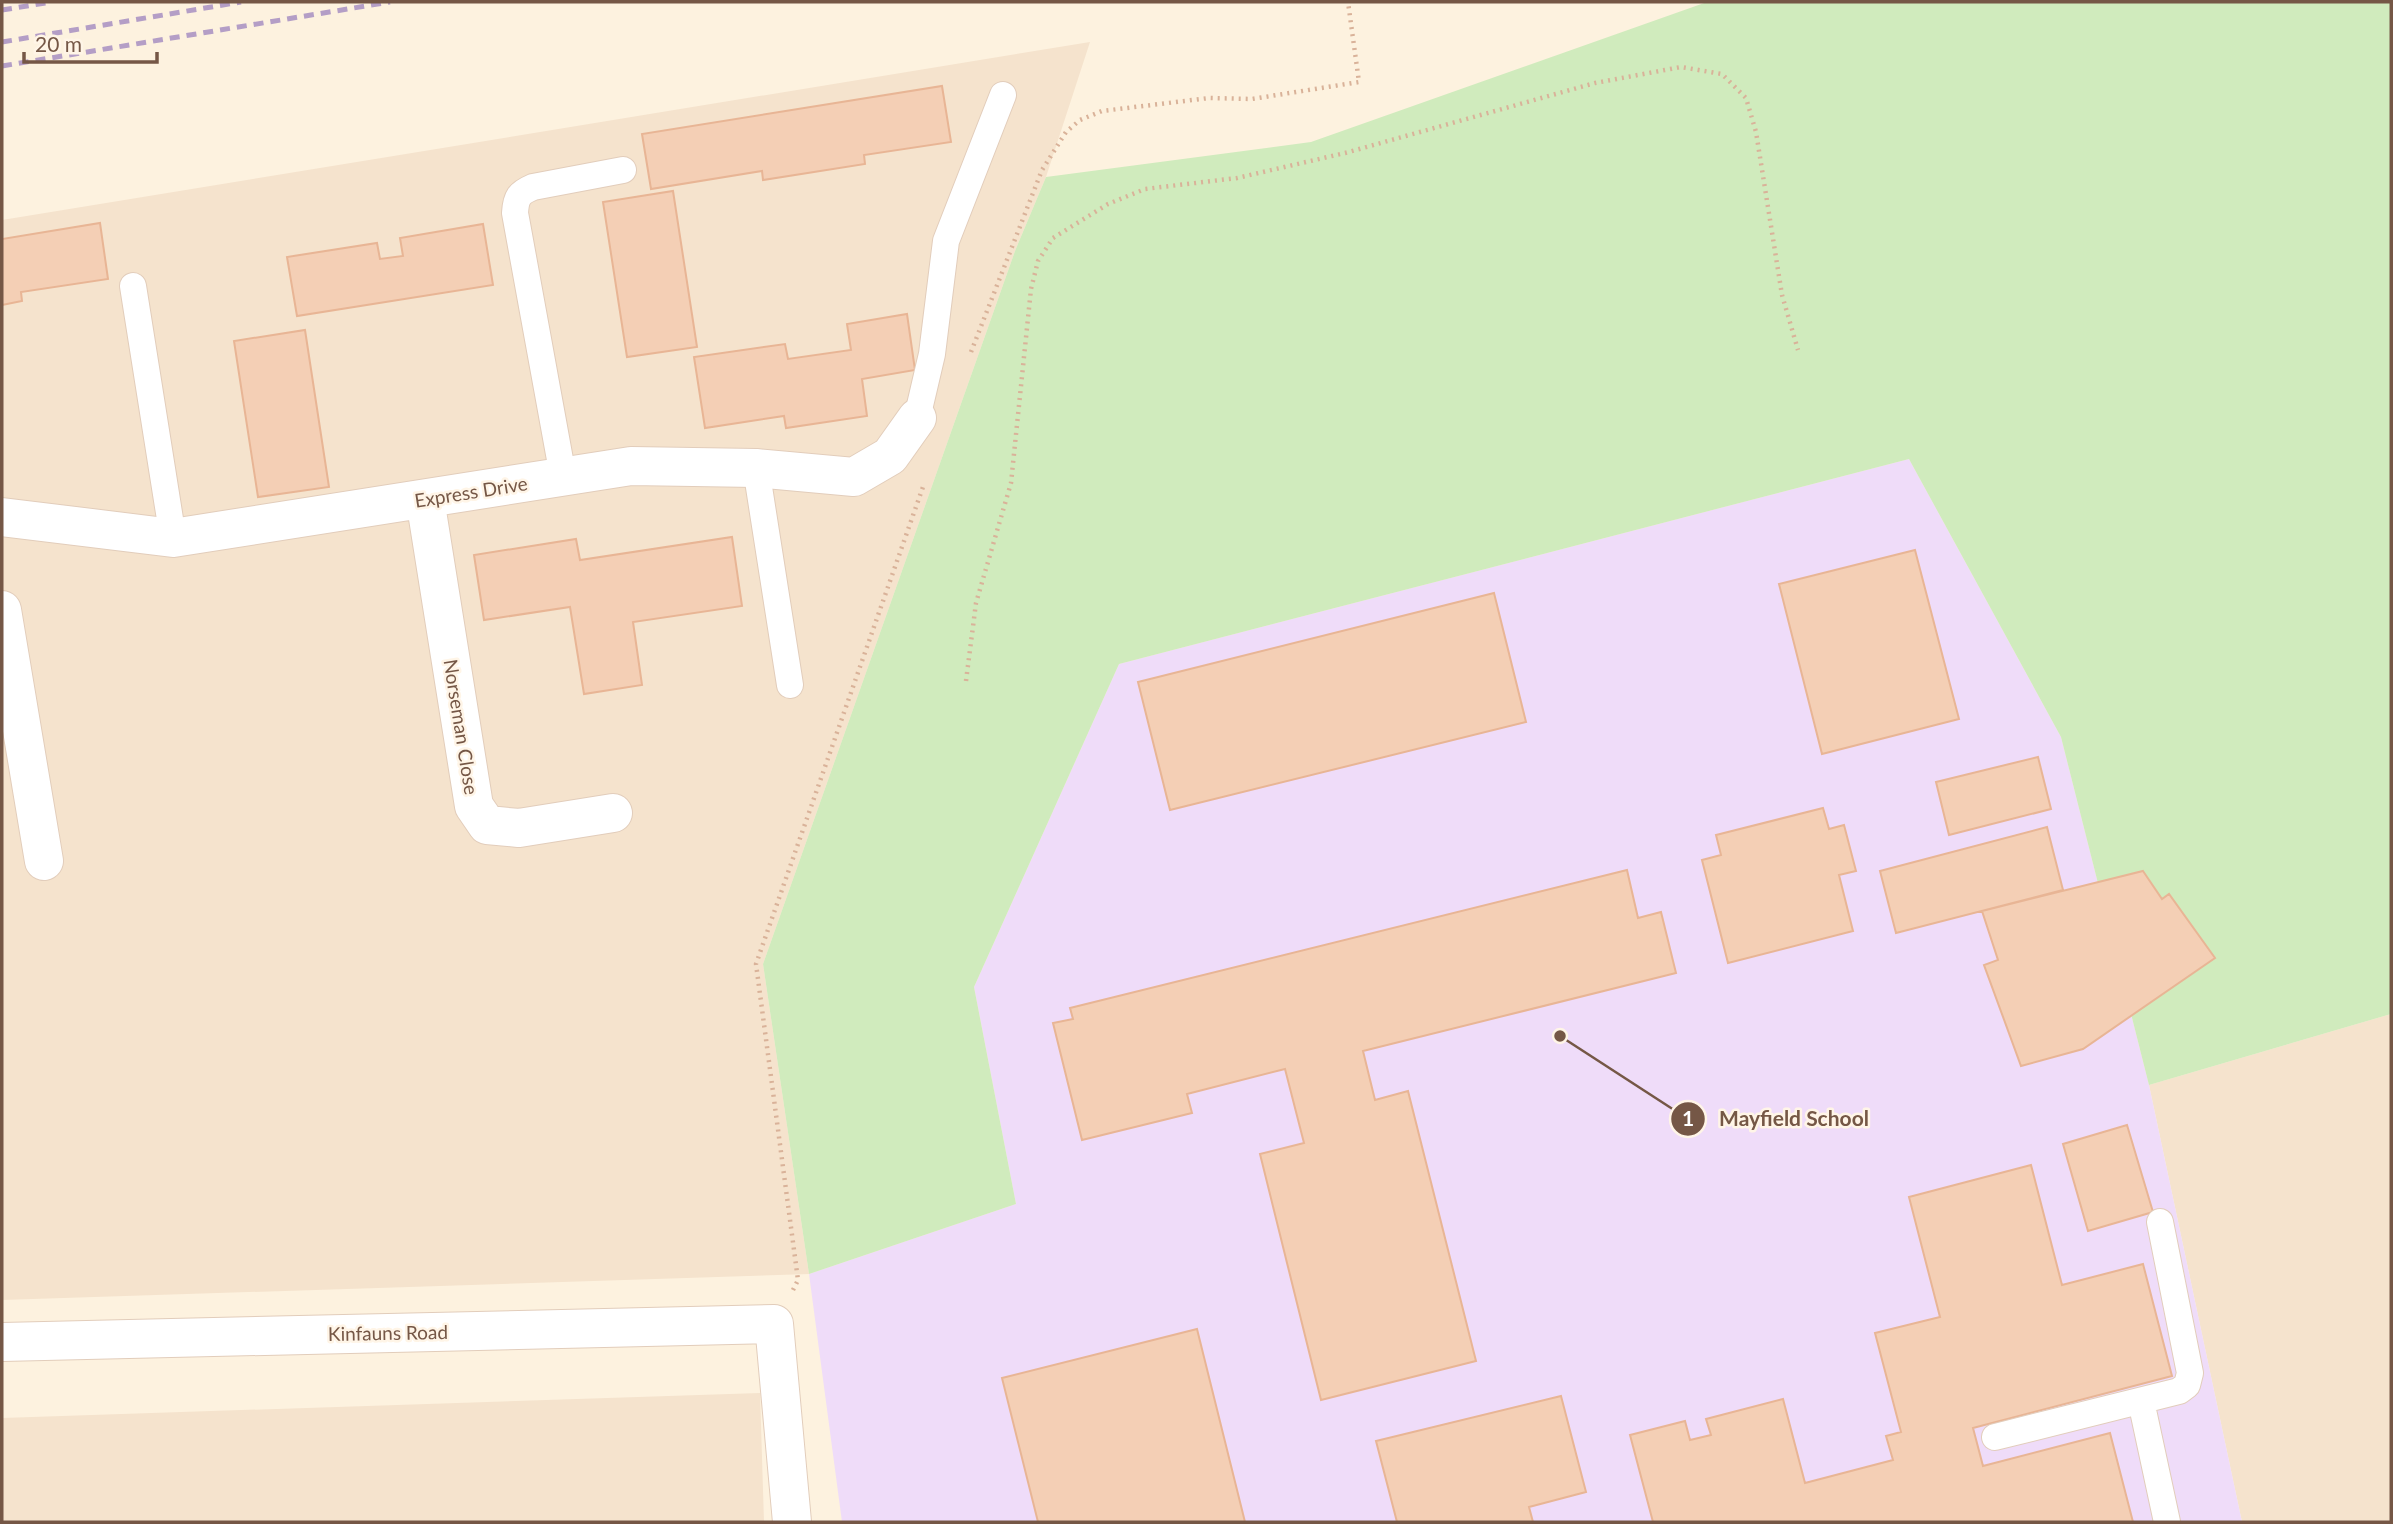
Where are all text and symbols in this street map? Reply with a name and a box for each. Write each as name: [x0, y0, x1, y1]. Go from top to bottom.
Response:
scale bar: [24, 21, 158, 65]
text: 20 m: [35, 31, 82, 56]
street label: Express Drive: [413, 471, 529, 512]
street label: Norseman Close: [439, 658, 484, 796]
callout: Mayfield School: [1670, 1098, 1883, 1140]
text: 1: [1682, 1105, 1694, 1130]
text: Mayfield School: [1719, 1105, 1869, 1130]
street label: Kinfauns Road: [328, 1320, 448, 1345]

